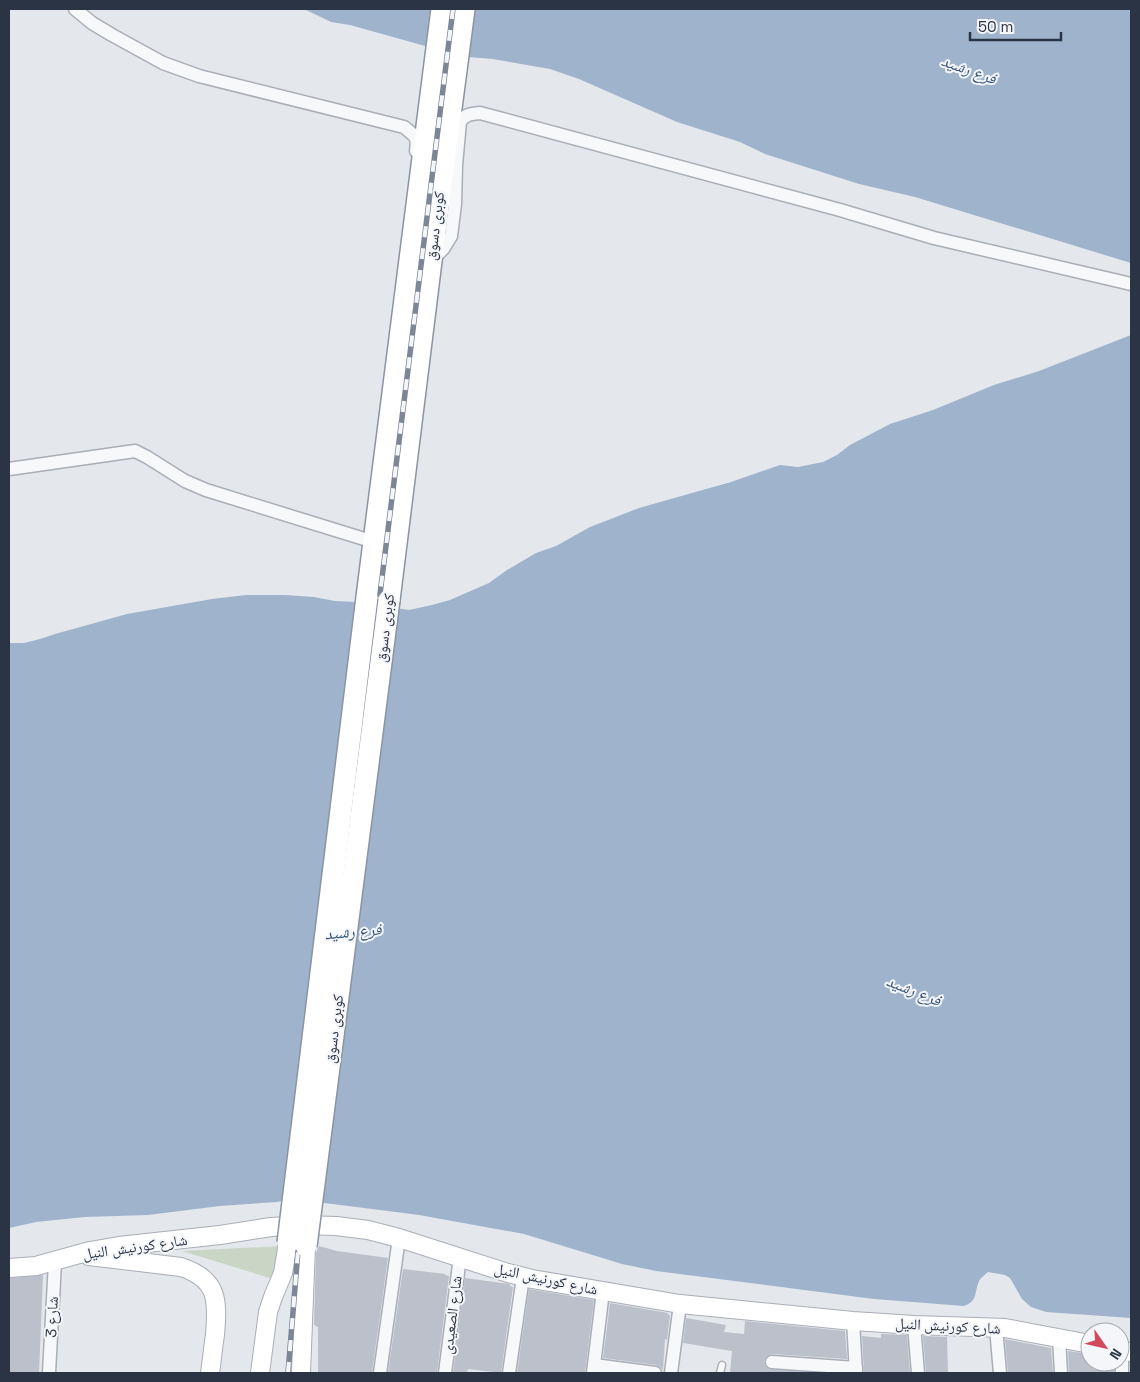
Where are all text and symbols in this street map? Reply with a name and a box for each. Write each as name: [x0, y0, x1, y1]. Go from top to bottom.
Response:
scale bar: [970, 10, 1061, 42]
text: 50 m: [978, 17, 1013, 36]
water label: فرع رشيد: [938, 50, 1000, 89]
street label: كوبرى دسوق: [421, 190, 449, 262]
street label: كوبرى دسوق: [371, 592, 399, 664]
water label: فرع رشيد: [324, 918, 383, 944]
water label: فرع رشيد: [883, 970, 945, 1011]
street label: كوبرى دسوق: [320, 993, 348, 1065]
street label: شارع كورنيش النيل: [81, 1230, 189, 1264]
street label: شارع كورنيش النيل: [492, 1258, 600, 1300]
street label: شارع الصعيدى: [437, 1275, 467, 1355]
street label: شارع 3: [41, 1296, 63, 1338]
street label: شارع كورنيش النيل: [895, 1313, 1001, 1339]
north arrow: [1080, 1322, 1130, 1372]
text: N: [1106, 1345, 1126, 1363]

